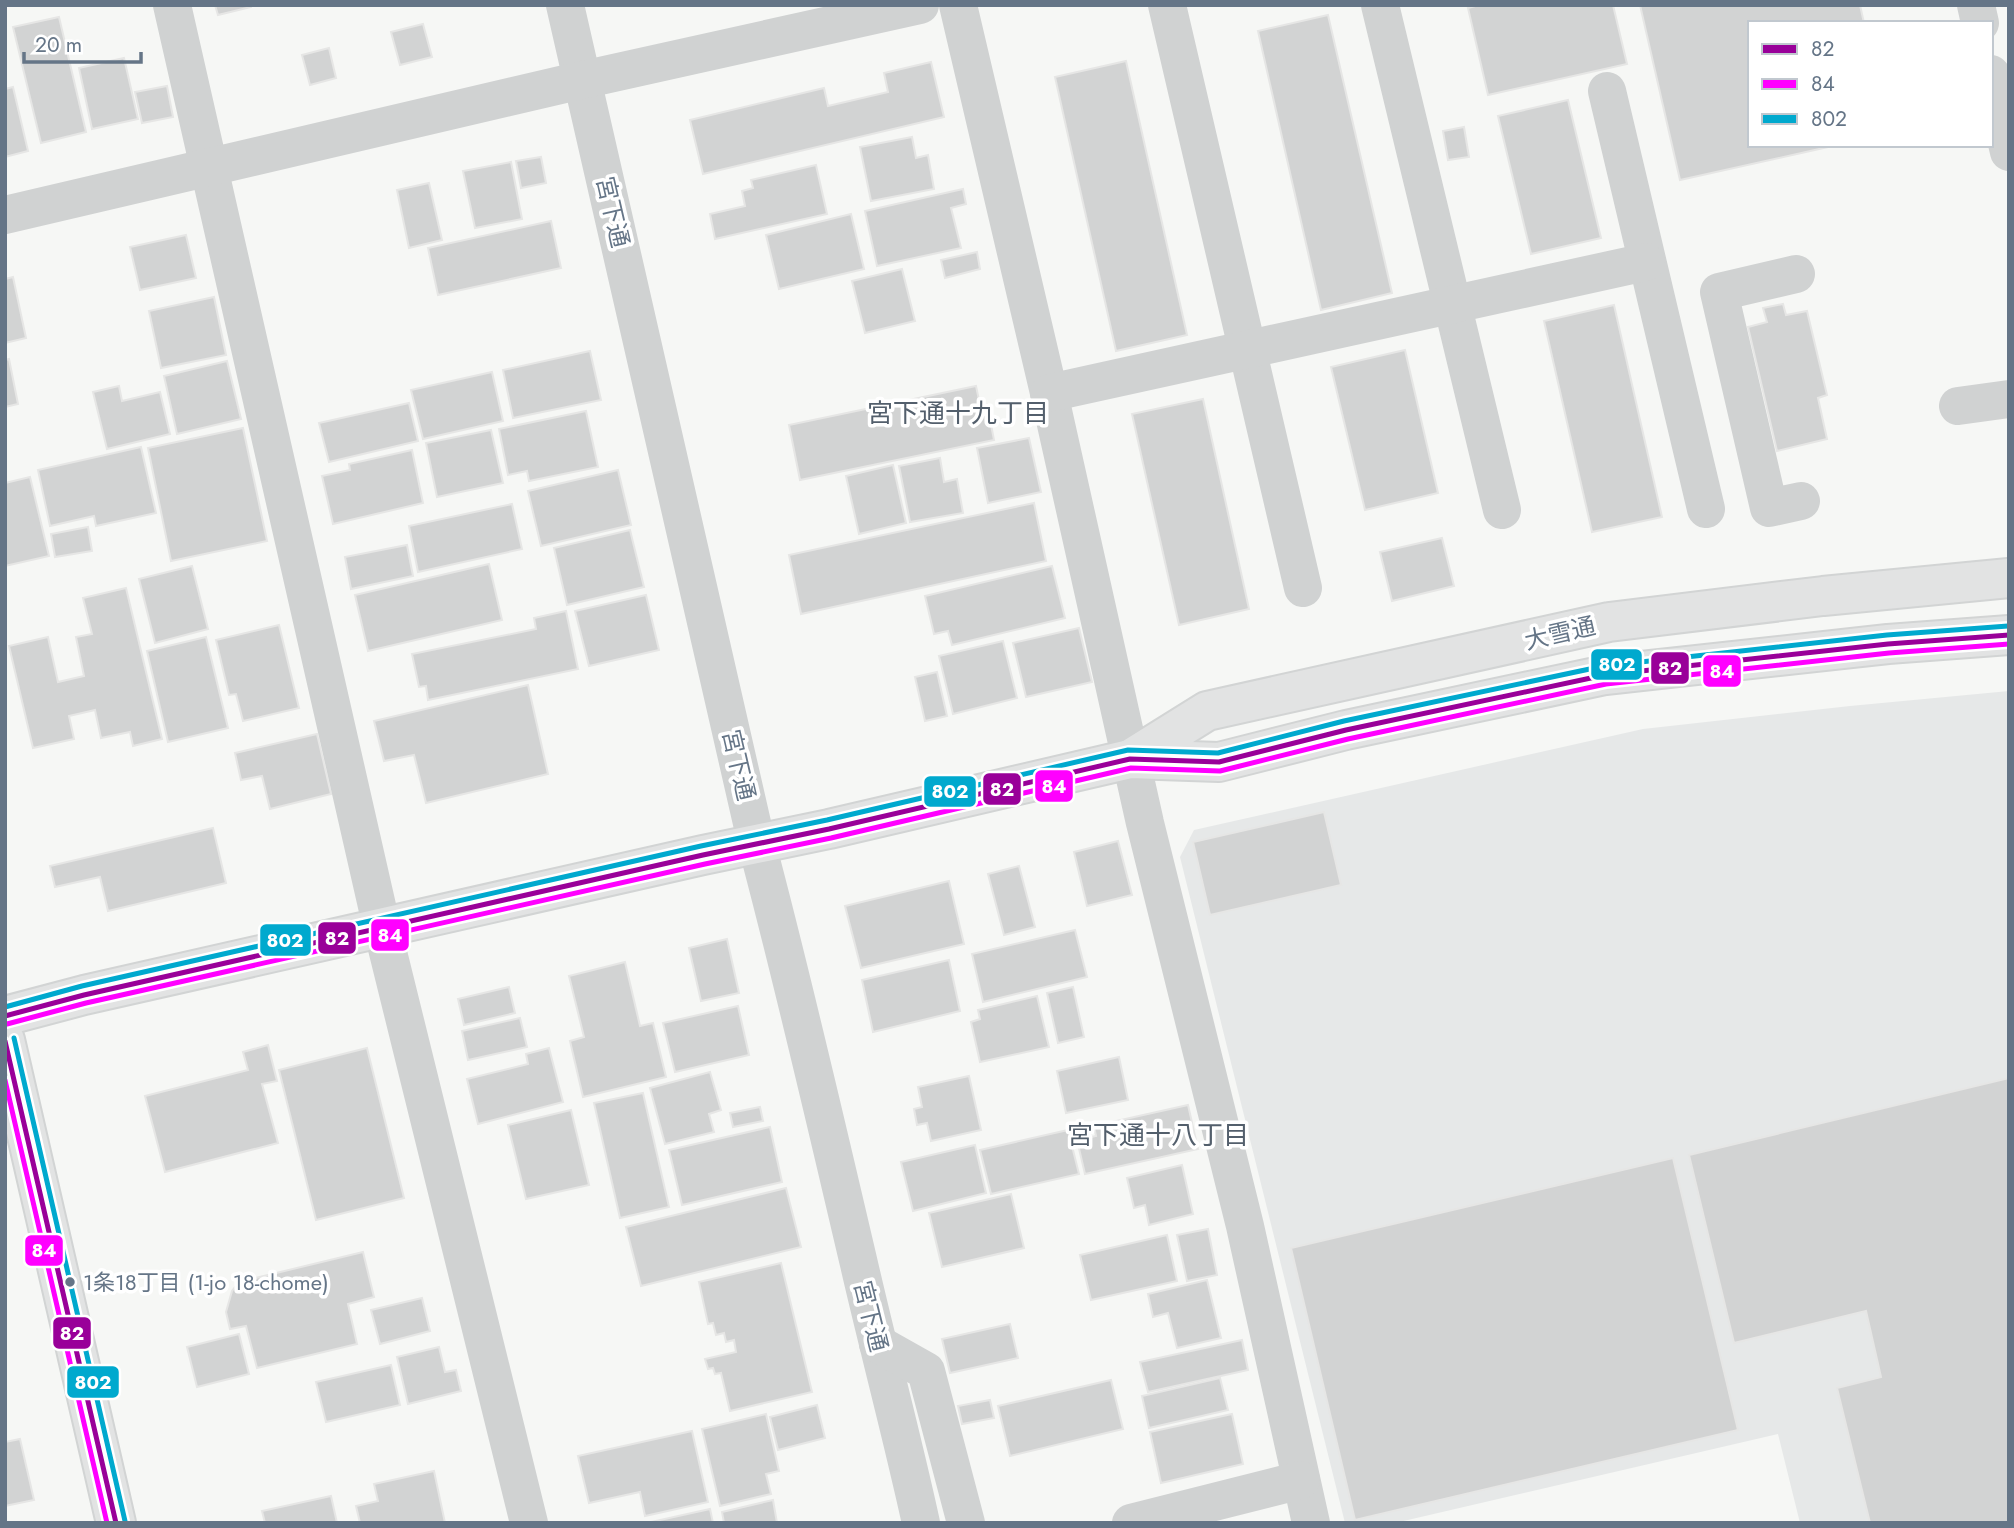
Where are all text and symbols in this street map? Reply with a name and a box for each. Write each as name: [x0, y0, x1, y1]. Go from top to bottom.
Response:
scale bar: [24, 21, 142, 65]
legend: [1748, 21, 1993, 147]
text: 20 m: [35, 30, 82, 60]
text: 82: [1811, 34, 1834, 64]
text: 84: [1811, 69, 1835, 99]
text: 802: [1811, 104, 1847, 134]
street label: 宮下通: [588, 173, 638, 251]
district label: 宮下通十九丁目: [867, 394, 1049, 432]
street label: 大雪通: [1521, 608, 1599, 658]
line badge: 802: [1590, 648, 1643, 681]
text: 802: [1599, 651, 1635, 678]
line badge: 82: [1650, 651, 1690, 685]
line badge: 84: [1702, 654, 1742, 688]
text: 82: [1658, 655, 1682, 682]
text: 84: [1709, 658, 1735, 685]
street label: 宮下通: [714, 726, 764, 804]
line badge: 84: [1034, 769, 1074, 803]
line badge: 82: [982, 772, 1022, 806]
text: 84: [1041, 773, 1067, 800]
line badge: 802: [923, 775, 977, 808]
text: 82: [990, 776, 1014, 803]
text: 802: [932, 778, 968, 805]
line badge: 84: [370, 918, 410, 952]
line badge: 82: [317, 921, 357, 955]
text: 84: [377, 922, 403, 949]
line badge: 802: [259, 923, 312, 957]
text: 82: [325, 925, 349, 952]
text: 802: [267, 927, 303, 954]
district label: 宮下通十八丁目: [1067, 1116, 1249, 1154]
line badge: 84: [24, 1234, 64, 1267]
text: 84: [31, 1237, 57, 1264]
place label: 1条18丁目 (1-jo 18-chome): [83, 1266, 329, 1298]
marker: 1条18丁目 (1-jo 18-chome): [63, 1275, 77, 1289]
street label: 宮下通: [845, 1277, 897, 1355]
line badge: 82: [52, 1316, 92, 1350]
text: 82: [60, 1320, 84, 1347]
line badge: 802: [66, 1365, 120, 1399]
text: 802: [75, 1369, 111, 1396]

